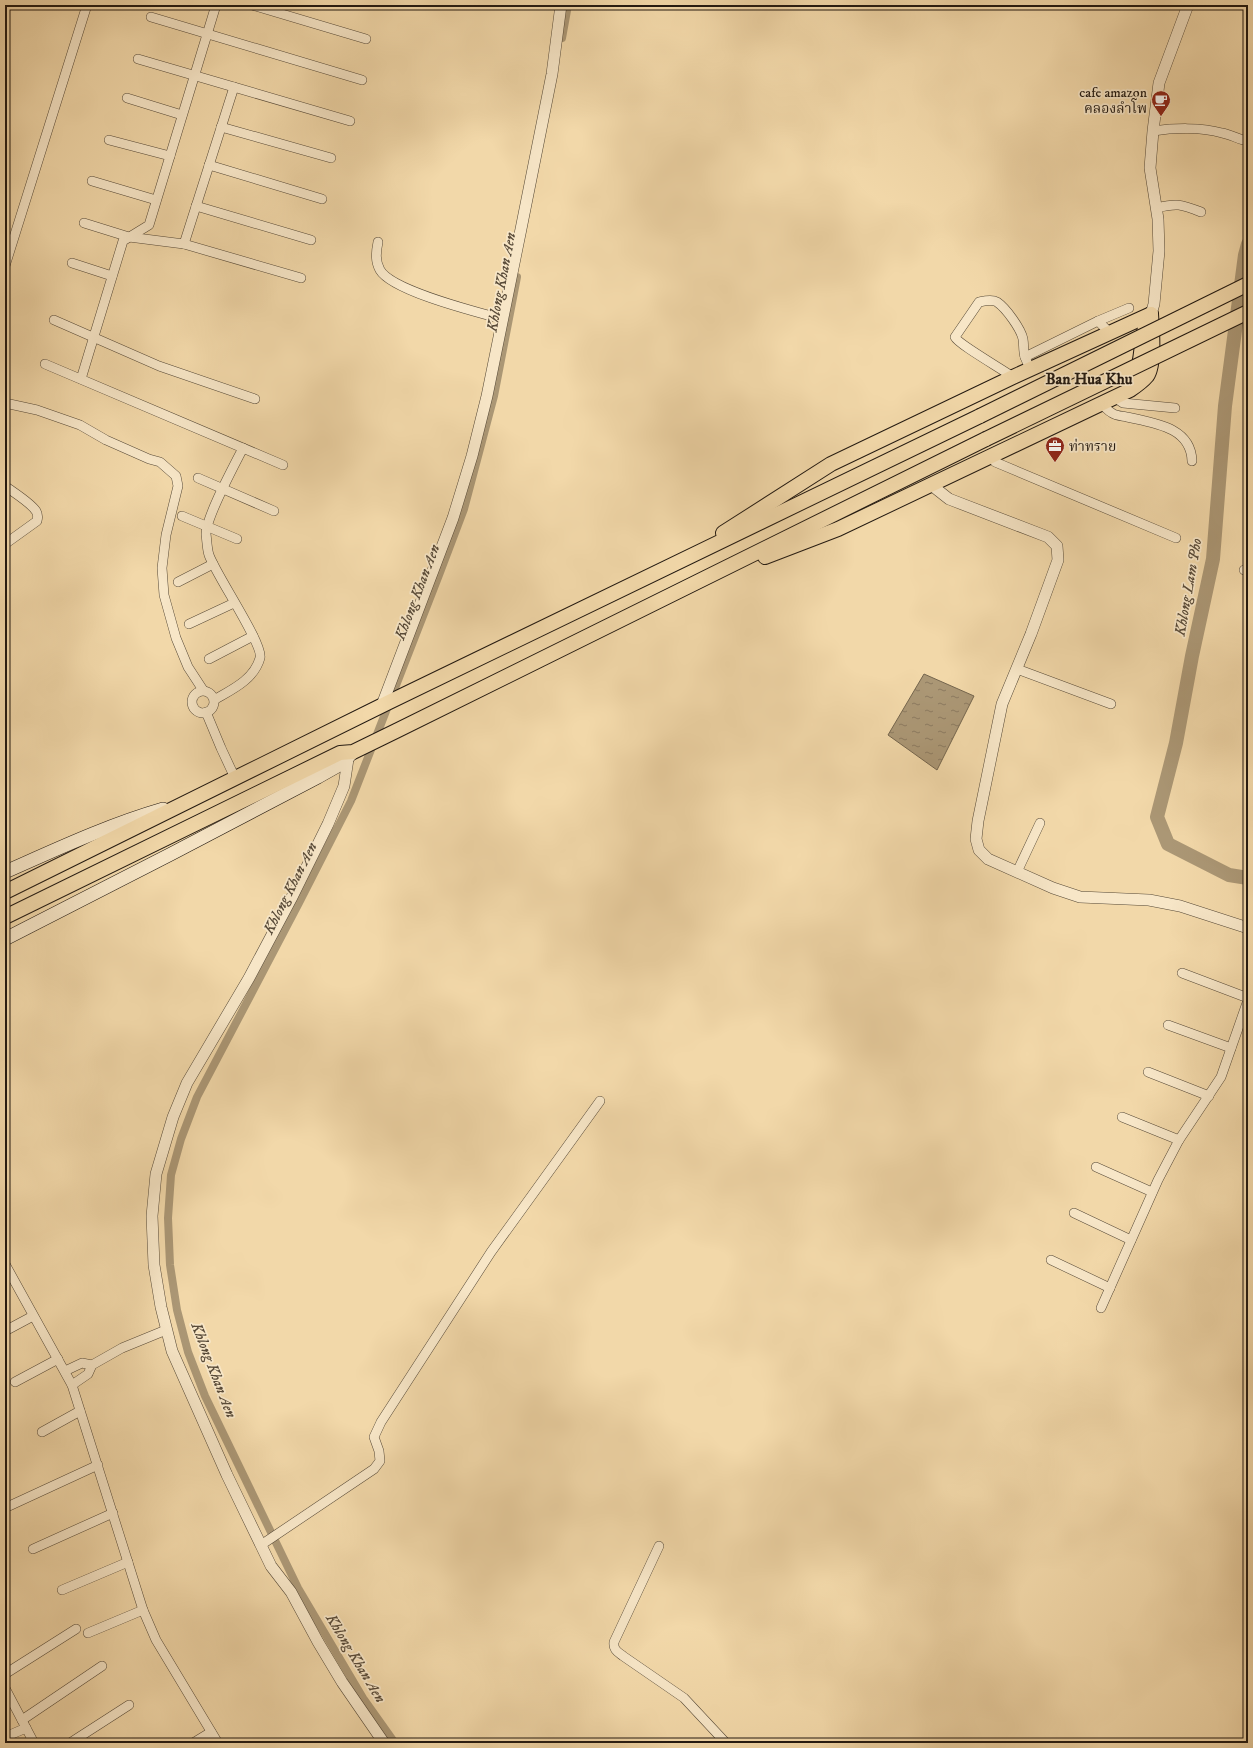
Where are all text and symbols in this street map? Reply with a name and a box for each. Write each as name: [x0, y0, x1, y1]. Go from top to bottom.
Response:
place label: cafe amazon คลองลำโพ: [1079, 84, 1148, 118]
cafe icon: cafe amazon คลองลำโพ: [1150, 89, 1172, 117]
water label: Khlong Khan Aen: [482, 230, 521, 334]
district label: Ban Hua Khu: [1045, 369, 1133, 389]
office icon: ท่าทราย: [1044, 435, 1066, 463]
place label: ท่าทราย: [1069, 438, 1116, 456]
water label: Khlong Lam Pho: [1170, 536, 1207, 638]
water label: Khlong Khan Aen: [390, 541, 445, 644]
water label: Khlong Khan Aen: [259, 839, 322, 938]
water label: Khlong Khan Aen: [186, 1319, 241, 1421]
water label: Khlong Khan Aen: [321, 1609, 390, 1707]

